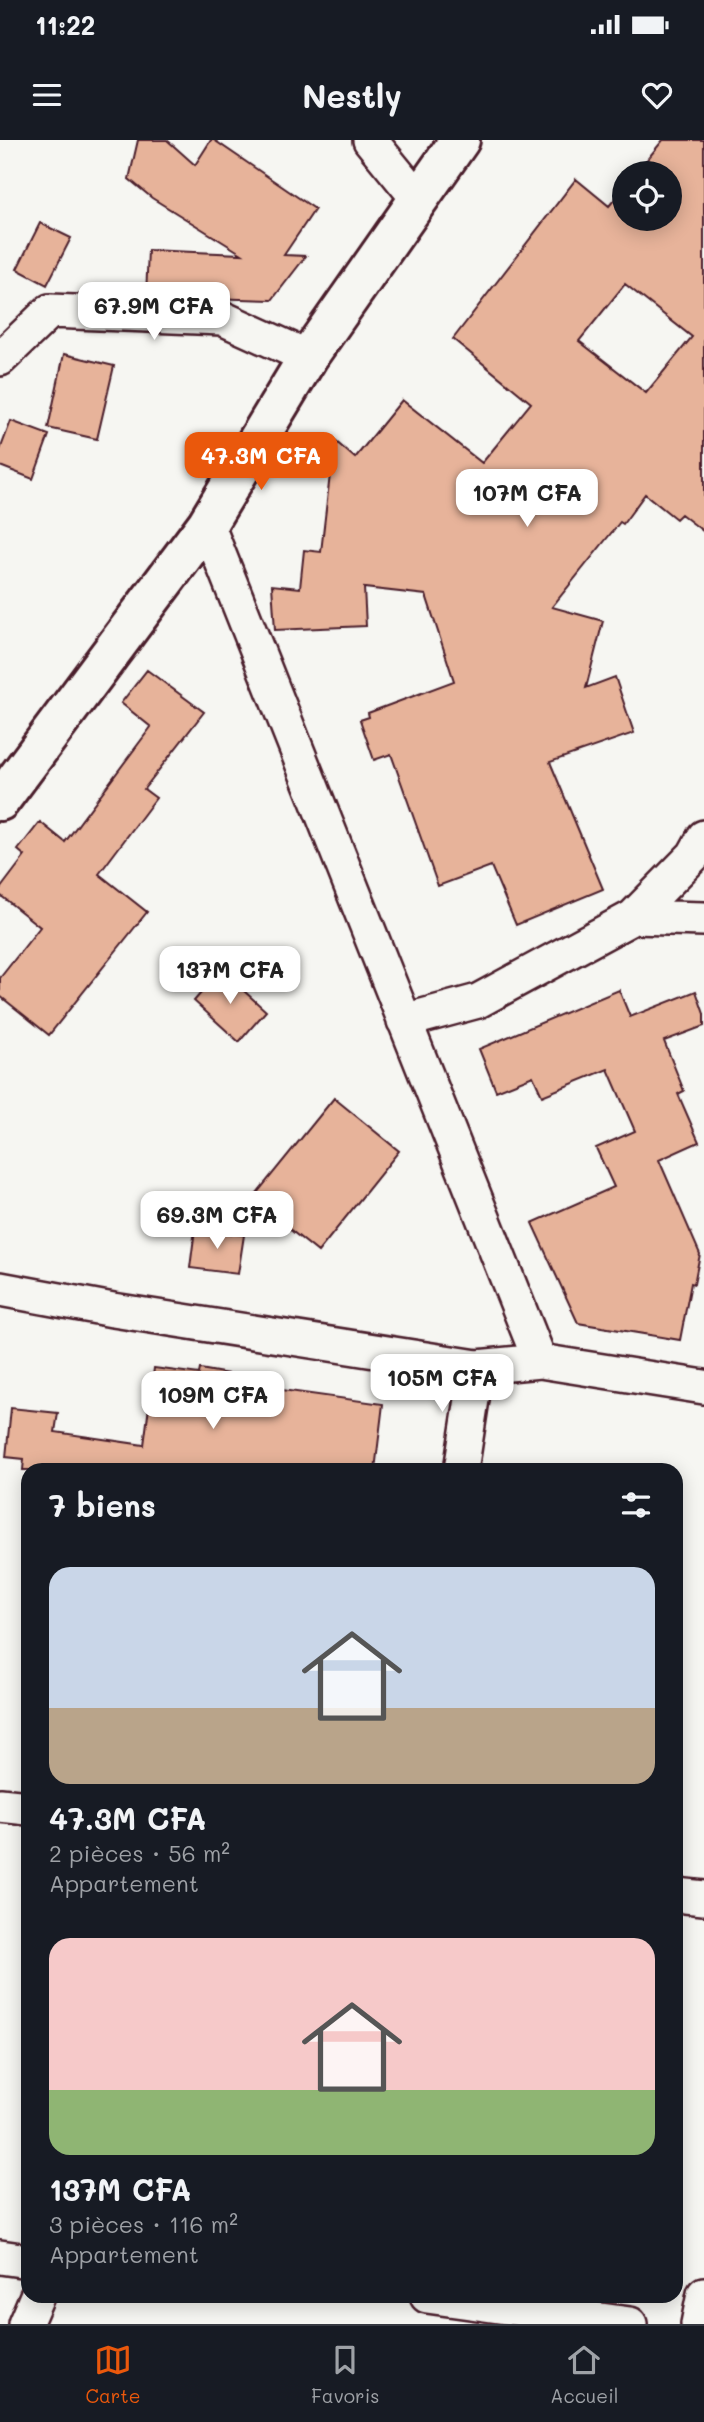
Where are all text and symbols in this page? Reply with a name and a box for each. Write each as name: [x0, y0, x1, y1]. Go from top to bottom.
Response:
text: 11:22: [35, 8, 95, 42]
text: Nestly: [302, 74, 402, 116]
icon: menu: [28, 76, 66, 114]
icon: heart: [638, 76, 676, 114]
map controls: [612, 161, 682, 231]
button: locate: [612, 161, 682, 231]
pin: 67.9M CFA: [74, 282, 234, 342]
text: 67.9M CFA: [94, 290, 214, 320]
pin: 47.3M CFA: [181, 432, 341, 492]
text: 47.3M CFA: [201, 440, 321, 470]
pin: 107M CFA: [455, 470, 599, 529]
text: 107M CFA: [472, 477, 582, 507]
pin: 137M CFA: [158, 946, 302, 1006]
text: 137M CFA: [175, 954, 285, 984]
pin: 69.3M CFA: [137, 1192, 297, 1251]
text: 69.3M CFA: [156, 1199, 278, 1229]
pin: 105M CFA: [370, 1354, 514, 1414]
text: 105M CFA: [387, 1362, 497, 1392]
pin: 109M CFA: [141, 1372, 285, 1431]
text: 109M CFA: [157, 1379, 269, 1409]
text: 7 biens: [49, 1485, 156, 1525]
icon: filters: [617, 1486, 655, 1524]
icon: home: [289, 1613, 415, 1739]
text: 47.3M CFA: [49, 1798, 206, 1838]
text: 2 pièces · 56 m²: [49, 1838, 230, 1868]
text: Appartement: [49, 1868, 199, 1898]
icon: home: [289, 1984, 415, 2110]
text: 137M CFA: [49, 2169, 191, 2209]
text: 3 pièces · 116 m²: [49, 2209, 238, 2239]
text: Appartement: [49, 2239, 199, 2269]
tab: Carte: [85, 2341, 140, 2408]
tab: Favoris: [311, 2341, 380, 2408]
tab: Accueil: [550, 2341, 619, 2408]

